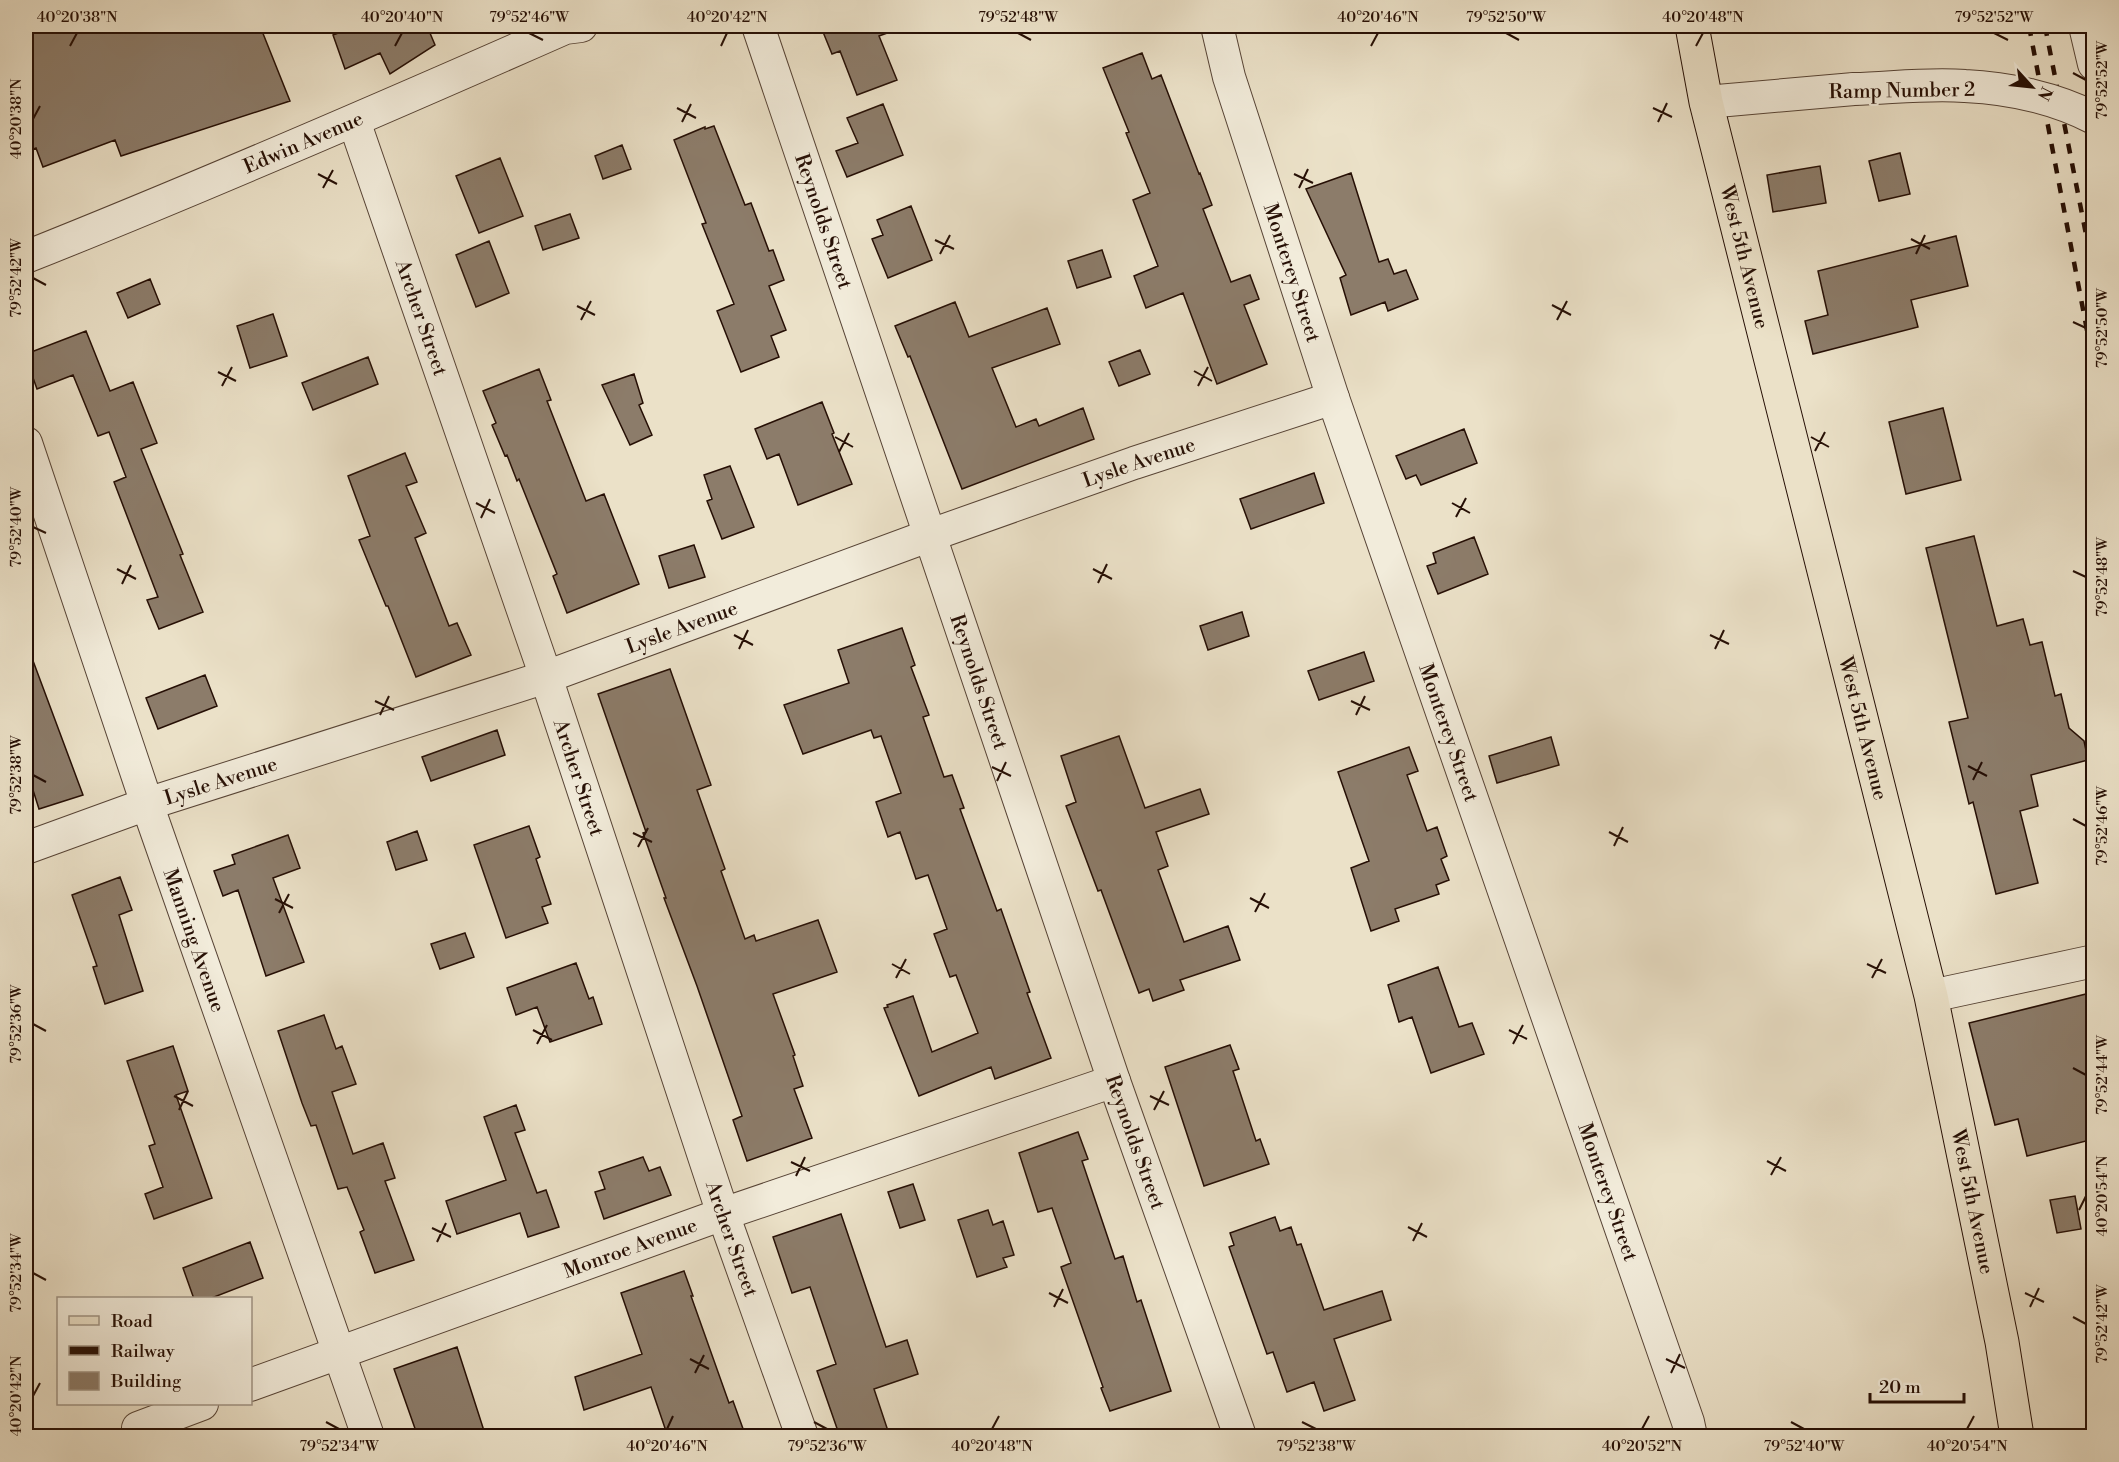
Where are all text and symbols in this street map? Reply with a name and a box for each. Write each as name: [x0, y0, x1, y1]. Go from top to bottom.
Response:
text: 40°20'38"N: [37, 8, 117, 27]
text: 40°20'40"N: [361, 8, 443, 27]
text: 79°52'46"W: [489, 8, 569, 27]
text: 40°20'42"N: [687, 8, 767, 27]
text: 79°52'48"W: [978, 8, 1058, 27]
text: 40°20'46"N: [1337, 8, 1419, 27]
text: 79°52'50"W: [1466, 8, 1546, 27]
text: 40°20'48"N: [1662, 8, 1744, 27]
text: 79°52'52"W: [1955, 8, 2034, 27]
text: 79°52'52"W: [2093, 40, 2112, 119]
north arrow: [2002, 57, 2062, 117]
street label: Ramp Number 2: [1828, 78, 1976, 105]
text: 40°20'38"N: [7, 79, 26, 159]
text: N: [2033, 83, 2056, 104]
street label: Edwin Avenue: [240, 107, 367, 180]
street label: Reynolds Street: [788, 151, 857, 293]
street label: West 5th Avenue: [1713, 182, 1774, 332]
street label: Monterey Street: [1257, 200, 1325, 346]
text: 79°52'42"W: [7, 238, 26, 318]
street label: Archer Street: [389, 256, 452, 379]
text: 79°52'50"W: [2093, 288, 2112, 368]
street label: Lysle Avenue: [1080, 433, 1199, 494]
text: 79°52'40"W: [7, 486, 26, 567]
text: 79°52'48"W: [2093, 537, 2112, 617]
street label: Lysle Avenue: [623, 596, 741, 660]
street label: Reynolds Street: [943, 611, 1012, 753]
street label: West 5th Avenue: [1832, 653, 1892, 803]
street label: Monterey Street: [1412, 661, 1483, 806]
street label: Archer Street: [547, 715, 609, 839]
text: 79°52'38"W: [7, 735, 26, 815]
street label: Lysle Avenue: [161, 752, 281, 812]
text: 79°52'46"W: [2093, 786, 2112, 866]
street label: Manning Avenue: [157, 865, 230, 1016]
text: 79°52'36"W: [7, 984, 26, 1063]
text: 79°52'44"W: [2093, 1035, 2112, 1115]
street label: Reynolds Street: [1099, 1072, 1170, 1213]
street label: Monterey Street: [1571, 1120, 1642, 1265]
street label: West 5th Avenue: [1944, 1126, 1999, 1277]
text: 40°20'54"N: [2093, 1156, 2112, 1236]
street label: Archer Street: [699, 1177, 763, 1301]
street label: Monroe Avenue: [560, 1213, 701, 1285]
text: 79°52'34"W: [7, 1233, 26, 1313]
text: 79°52'42"W: [2093, 1284, 2112, 1364]
legend: [57, 1297, 252, 1405]
text: Road: [111, 1310, 154, 1333]
text: Railway: [111, 1340, 175, 1363]
text: 40°20'42"N: [7, 1356, 26, 1436]
scale bar: [1870, 1366, 1964, 1404]
text: Building: [110, 1370, 182, 1393]
text: 20 m: [1879, 1376, 1921, 1399]
text: 79°52'34"W: [299, 1437, 379, 1456]
text: 40°20'46"N: [626, 1437, 708, 1456]
text: 79°52'36"W: [788, 1437, 867, 1456]
text: 40°20'48"N: [951, 1437, 1033, 1456]
text: 79°52'38"W: [1276, 1437, 1356, 1456]
text: 40°20'52"N: [1602, 1437, 1682, 1456]
text: 79°52'40"W: [1764, 1437, 1845, 1456]
text: 40°20'54"N: [1927, 1437, 2007, 1456]

